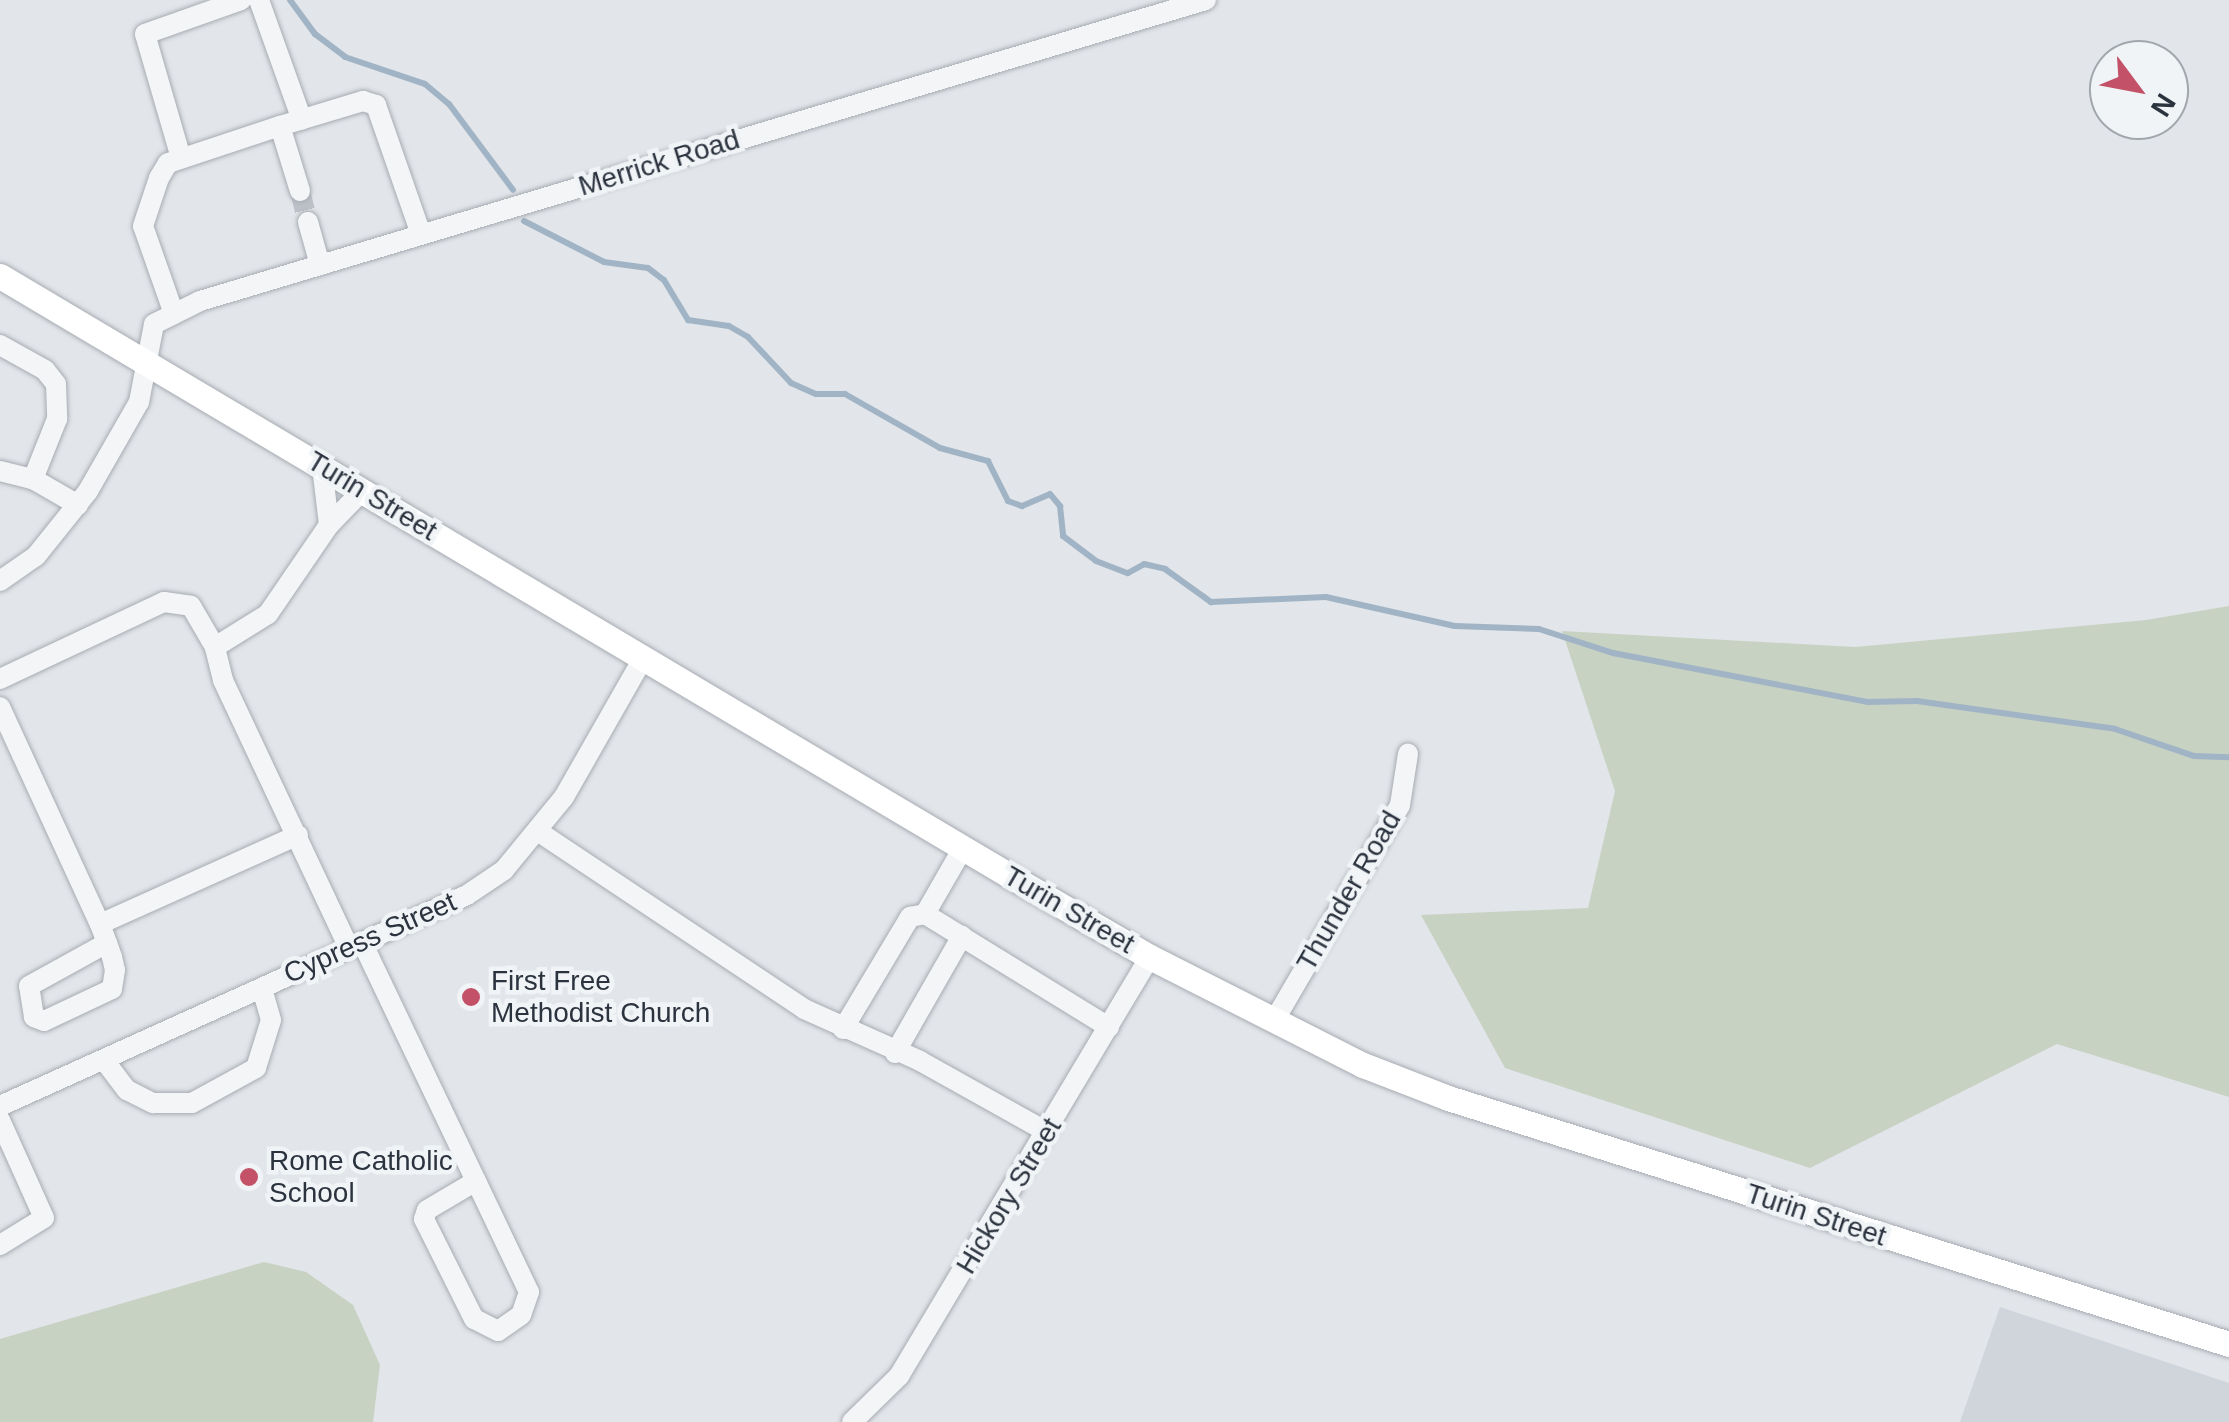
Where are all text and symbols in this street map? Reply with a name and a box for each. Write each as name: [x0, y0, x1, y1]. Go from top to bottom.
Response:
north arrow: [2089, 40, 2189, 140]
text: N: [2145, 88, 2182, 122]
street label: Merrick Road: [574, 123, 744, 203]
street label: Turin Street: [301, 444, 443, 548]
street label: Thunder Road: [1290, 805, 1408, 977]
street label: Turin Street: [998, 859, 1140, 961]
street label: Cypress Street: [279, 885, 461, 991]
place label: First Free Methodist Church: [491, 964, 710, 1030]
marker: First Free Methodist Church: [460, 986, 482, 1008]
street label: Hickory Street: [949, 1112, 1069, 1280]
place label: Rome Catholic School: [269, 1144, 453, 1210]
marker: Rome Catholic School: [238, 1166, 260, 1188]
street label: Turin Street: [1742, 1177, 1890, 1253]

